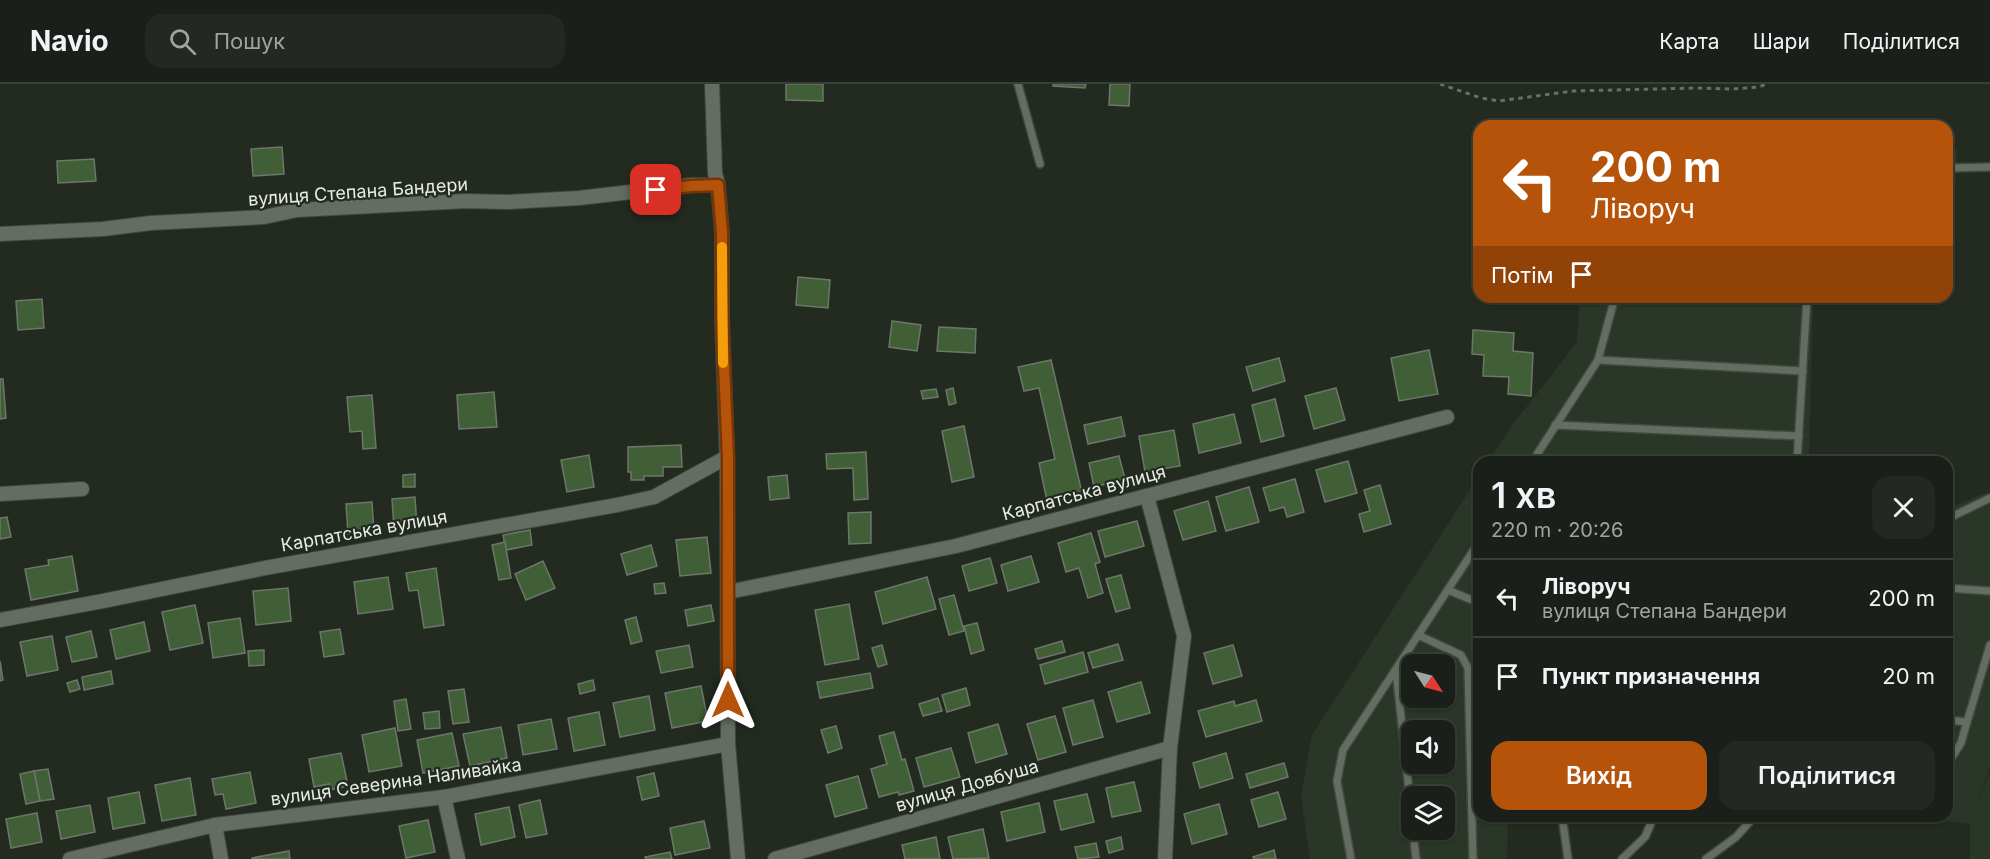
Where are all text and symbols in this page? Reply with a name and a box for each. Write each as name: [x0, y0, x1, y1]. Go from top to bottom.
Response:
search box: [145, 14, 565, 68]
text: Navio: [30, 24, 109, 58]
icon: search: [166, 25, 199, 58]
text: Пошук: [214, 28, 285, 54]
text: Карта: [1659, 29, 1720, 54]
text: Шари: [1753, 29, 1810, 54]
text: Поділитися: [1843, 29, 1960, 54]
text: 200 m: [1590, 141, 1721, 192]
icon: left: [1491, 144, 1569, 222]
pin: [630, 164, 681, 215]
street label: вулиця Степана Бандери: [247, 173, 469, 210]
icon: arrive: [639, 173, 672, 206]
text: Ліворуч: [1590, 192, 1695, 225]
icon: arrive: [1565, 258, 1598, 291]
text: Потім: [1491, 262, 1553, 288]
street label: Карпатська вулиця: [1000, 461, 1168, 524]
text: 1 хв: [1491, 473, 1556, 517]
button: close: [1872, 476, 1935, 539]
street label: Карпатська вулиця: [279, 506, 449, 555]
text: 220 m · 20:26: [1491, 518, 1623, 542]
text: Ліворуч: [1542, 573, 1630, 599]
icon: left: [1491, 582, 1524, 615]
text: 200 m: [1868, 585, 1935, 611]
text: вулиця Степана Бандери: [1542, 599, 1787, 623]
north arrow: [1401, 654, 1455, 708]
map controls: [1401, 654, 1455, 840]
icon: arrive: [1491, 660, 1524, 693]
text: Пункт призначення: [1542, 663, 1760, 689]
text: 20 m: [1882, 663, 1935, 689]
position arrow: [696, 668, 760, 732]
button: sound: [1401, 720, 1455, 774]
button: Вихід: [1491, 741, 1707, 810]
button: Поділитися: [1719, 741, 1935, 810]
street label: вулиця Северина Наливайка: [269, 753, 523, 810]
street label: вулиця Довбуша: [893, 755, 1041, 816]
button: layers: [1401, 786, 1455, 840]

